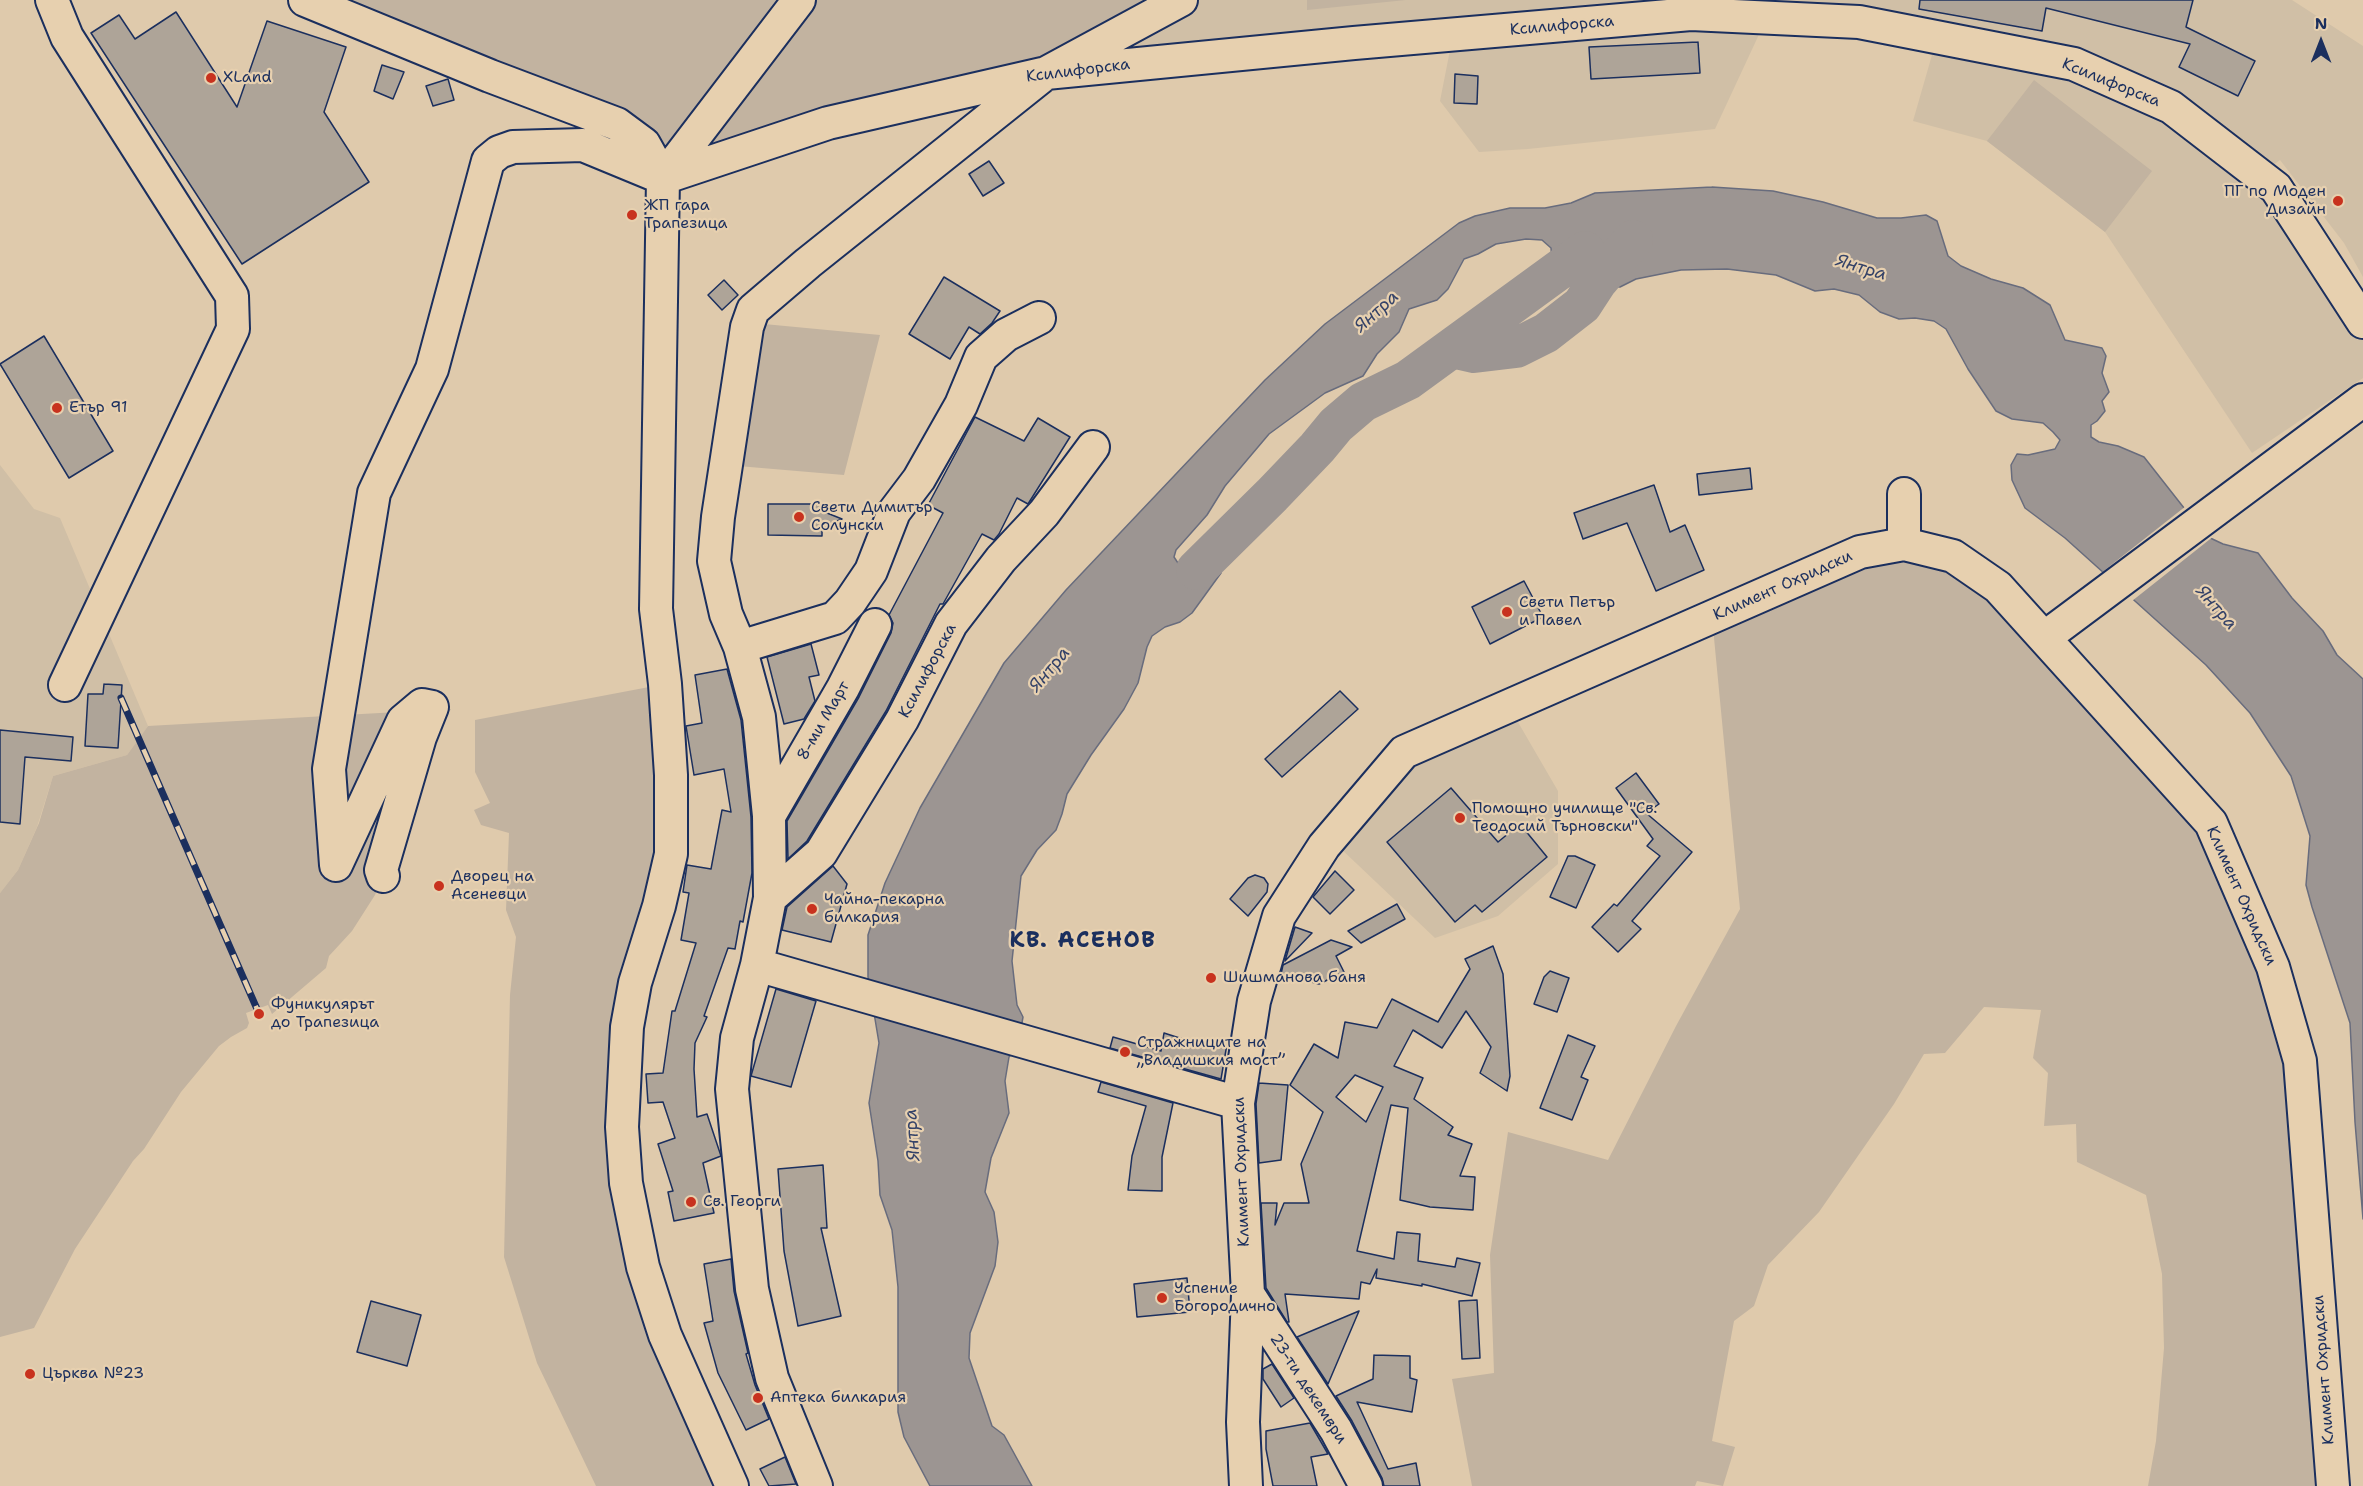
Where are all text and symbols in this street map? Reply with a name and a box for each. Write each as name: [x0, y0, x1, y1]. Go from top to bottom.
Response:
street label: Ксилифорска: [1509, 12, 1615, 40]
north arrow: [2291, 12, 2351, 72]
text: N: [2315, 13, 2327, 34]
street label: Ксилифорска: [1025, 55, 1131, 87]
street label: Ксилифорска: [2059, 55, 2163, 111]
place label: XLand: [223, 68, 272, 88]
marker: XLand: [204, 71, 218, 85]
place label: ПГ по Моден Дизайн: [2224, 182, 2326, 220]
marker: ПГ по Моден Дизайн: [2331, 194, 2345, 208]
place label: ЖП гара Трапезица: [644, 196, 728, 234]
marker: ЖП гара Трапезица: [625, 208, 639, 222]
water label: Янтра: [1833, 250, 1889, 286]
water label: Янтра: [1350, 287, 1404, 337]
place label: Етър 91: [69, 398, 128, 418]
marker: Етър 91: [50, 401, 64, 415]
place label: Свети Димитър Солунски: [811, 498, 933, 536]
marker: Свети Димитър Солунски: [792, 510, 806, 524]
street label: Климент Охридски: [1711, 547, 1855, 625]
water label: Янтра: [2191, 581, 2241, 635]
place label: Свети Петър и Павел: [1519, 593, 1615, 631]
marker: Свети Петър и Павел: [1500, 605, 1514, 619]
street label: Ксилифорска: [895, 620, 961, 722]
water label: Янтра: [1025, 643, 1075, 697]
street label: 8-ми Март: [794, 678, 854, 764]
place label: Помощно училище "Св. Теодосий Търновски": [1472, 799, 1657, 837]
marker: Помощно училище "Св. Теодосий Търновски": [1453, 811, 1467, 825]
street label: Климент Охридски: [2202, 824, 2280, 968]
place label: Дворец на Асеневци: [451, 867, 534, 905]
marker: Дворец на Асеневци: [432, 879, 446, 893]
place label: Чайна-пекарна билкария: [824, 890, 944, 928]
marker: Чайна-пекарна билкария: [805, 902, 819, 916]
district label: КВ. АСЕНОВ: [1009, 928, 1157, 954]
place label: Шишманова баня: [1223, 968, 1366, 988]
marker: Шишманова баня: [1204, 971, 1218, 985]
place label: Фуникулярът до Трапезица: [271, 995, 379, 1033]
marker: Фуникулярът до Трапезица: [252, 1007, 266, 1021]
place label: Стражниците на „Владишкия мост”: [1137, 1033, 1285, 1071]
marker: Стражниците на „Владишкия мост”: [1118, 1045, 1132, 1059]
street label: Климент Охридски: [1230, 1097, 1254, 1247]
water label: Янтра: [900, 1108, 926, 1162]
place label: Св. Георги: [703, 1192, 781, 1212]
marker: Св. Георги: [684, 1195, 698, 1209]
place label: Успение Богородично: [1174, 1279, 1276, 1317]
marker: Успение Богородично: [1155, 1291, 1169, 1305]
street label: Климент Охридски: [2309, 1294, 2339, 1446]
street label: 23-ти декември: [1265, 1330, 1351, 1448]
place label: Църква №23: [42, 1364, 144, 1384]
marker: Църква №23: [23, 1367, 37, 1381]
place label: Аптека билкария: [770, 1388, 906, 1408]
marker: Аптека билкария: [751, 1391, 765, 1405]

